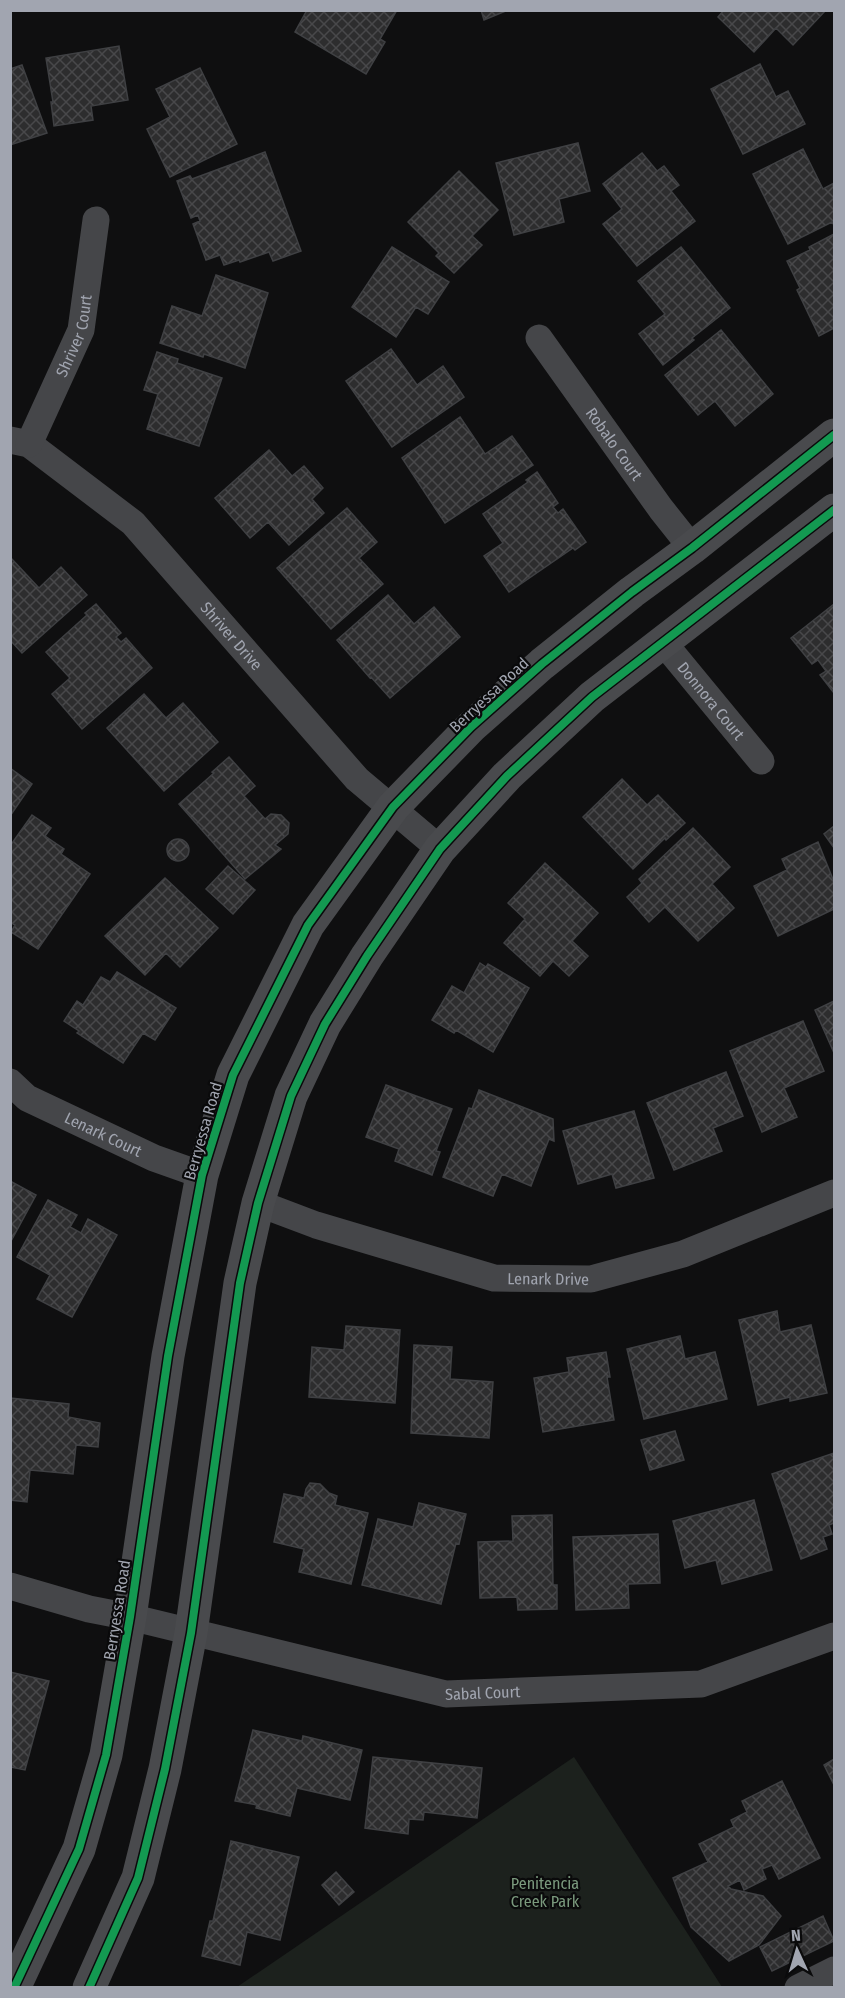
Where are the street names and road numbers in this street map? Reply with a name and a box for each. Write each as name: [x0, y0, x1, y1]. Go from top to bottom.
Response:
street label: Shriver Court: [52, 293, 95, 380]
street label: Robalo Court: [582, 404, 647, 484]
street label: Shriver Drive: [197, 598, 267, 674]
street label: Berryessa Road: [446, 654, 532, 736]
street label: Donnora Court: [674, 658, 749, 744]
street label: Berryessa Road: [180, 1080, 226, 1182]
street label: Lenark Court: [62, 1108, 146, 1161]
street label: Lenark Drive: [507, 1269, 589, 1288]
street label: Berryessa Road: [100, 1559, 134, 1661]
street label: Sabal Court: [445, 1682, 521, 1704]

